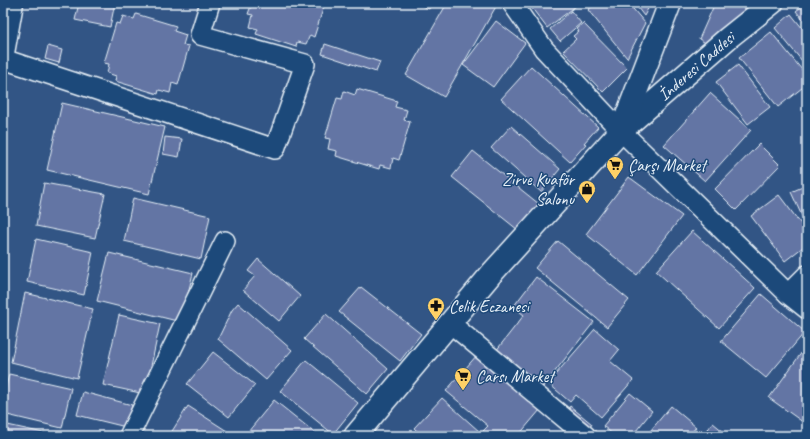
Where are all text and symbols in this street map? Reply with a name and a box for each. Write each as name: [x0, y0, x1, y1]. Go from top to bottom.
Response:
street label: İnderesi Caddesi: [654, 26, 741, 105]
supermarket icon: Çarşı Market: [605, 155, 625, 180]
place label: Çarşı Market: [628, 155, 708, 177]
place label: Zirve Kuaför Salonu: [502, 169, 576, 210]
shop icon: Zirve Kuaför Salonu: [577, 179, 597, 204]
pharmacy icon: Celik Eczanesi: [426, 296, 446, 321]
place label: Celik Eczanesi: [449, 296, 531, 317]
supermarket icon: Carsı Market: [453, 366, 473, 391]
place label: Carsı Market: [476, 366, 556, 387]

